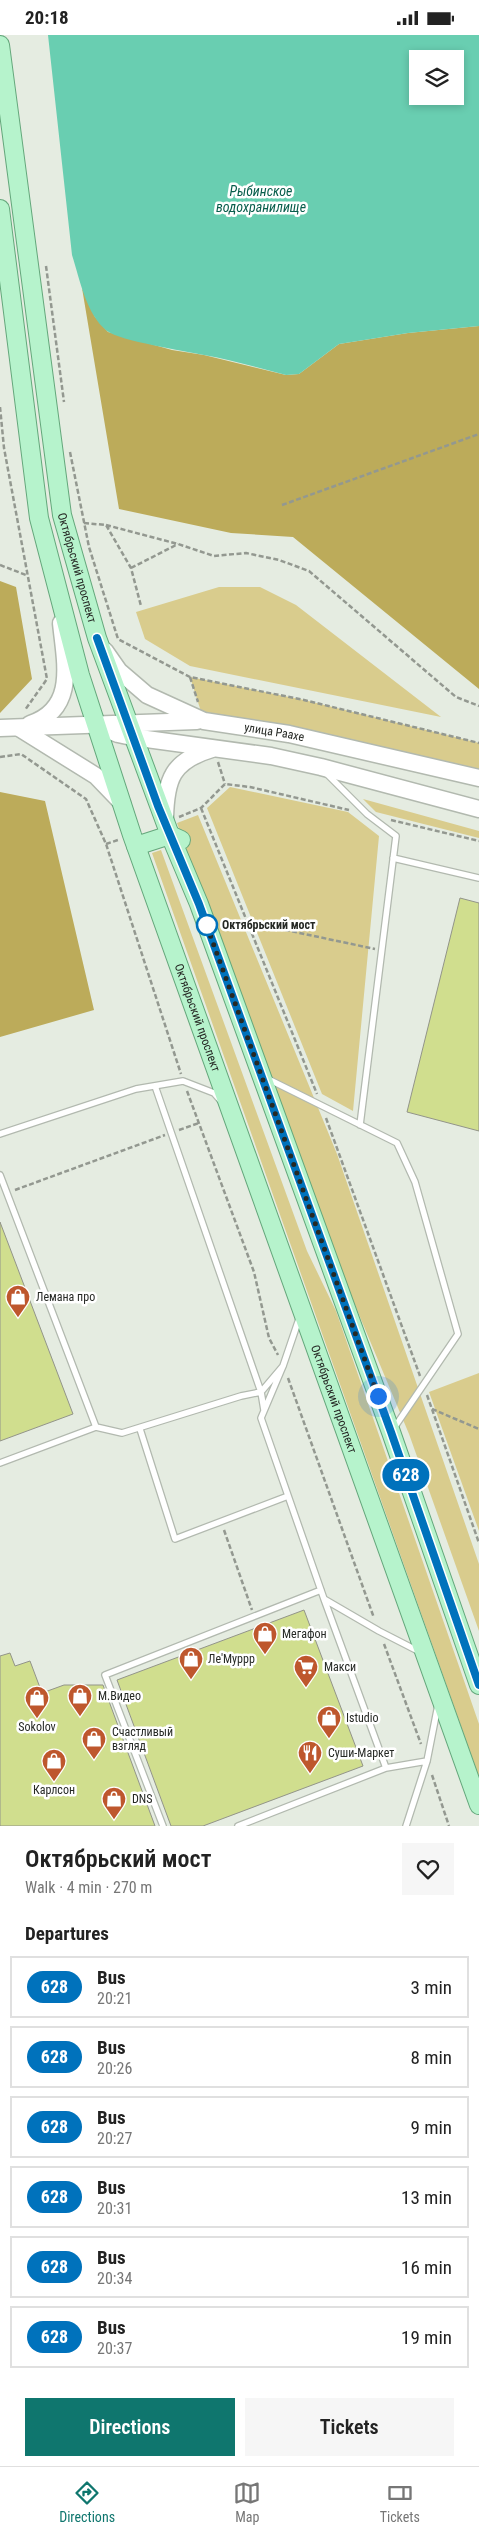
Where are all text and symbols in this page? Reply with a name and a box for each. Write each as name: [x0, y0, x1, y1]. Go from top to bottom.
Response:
text: 20:18: [25, 6, 69, 29]
map controls: [409, 50, 464, 105]
button: layers: [409, 50, 464, 105]
water label: Рыбинское водохранилище: [216, 183, 306, 215]
street label: Октябрьский проспект: [55, 511, 99, 625]
street label: улица Раахе: [243, 720, 306, 744]
marker: Октябрьский мост: [196, 914, 218, 936]
place label: Октябрьский мост: [222, 918, 316, 932]
street label: Октябрьский проспект: [172, 962, 223, 1074]
shop icon: Лемана про: [5, 1284, 31, 1318]
place label: Лемана про: [36, 1290, 95, 1304]
street label: Октябрьский проспект: [308, 1343, 360, 1455]
your location: [366, 1384, 391, 1409]
line badge: 628: [377, 1459, 435, 1491]
text: 628: [392, 1464, 420, 1485]
shop icon: Мегафон: [252, 1621, 278, 1655]
place label: Мегафон: [282, 1627, 327, 1641]
shop icon: Ле'Муррр: [178, 1646, 204, 1680]
place label: Ле'Муррр: [208, 1652, 255, 1666]
supermarket icon: Макси: [293, 1654, 319, 1688]
place label: Макси: [324, 1660, 356, 1674]
shop icon: М.Видео: [67, 1683, 93, 1717]
shop icon: Sokolov: [24, 1685, 50, 1719]
place label: М.Видео: [98, 1689, 141, 1703]
shop icon: Istudio: [316, 1705, 342, 1739]
place label: Istudio: [346, 1711, 379, 1725]
place label: Sokolov: [18, 1720, 56, 1734]
place label: Счастливый взгляд: [112, 1725, 173, 1753]
shop icon: Счастливый взгляд: [81, 1726, 107, 1760]
restaurant icon: Суши-Маркет: [297, 1740, 323, 1774]
place label: Суши-Маркет: [328, 1746, 394, 1760]
shop icon: Карлсон: [41, 1748, 67, 1782]
place label: Карлсон: [33, 1783, 75, 1797]
shop icon: DNS: [101, 1786, 127, 1820]
place label: DNS: [132, 1792, 153, 1806]
button: heart: [402, 1843, 454, 1895]
text: Октябрьский мост: [25, 1845, 211, 1873]
text: Walk · 4 min · 270 m: [25, 1878, 152, 1897]
text: Departures: [25, 1922, 109, 1945]
text: Bus: [97, 1966, 126, 1989]
text: 628: [41, 1976, 68, 1997]
text: 3 min: [410, 1976, 452, 1999]
text: 20:21: [97, 1989, 132, 2008]
text: Bus: [97, 2036, 126, 2059]
text: 628: [41, 2046, 68, 2067]
text: 8 min: [410, 2046, 452, 2069]
text: 20:26: [97, 2059, 132, 2078]
text: Bus: [97, 2106, 126, 2129]
text: 628: [41, 2116, 68, 2137]
text: 9 min: [410, 2116, 452, 2139]
text: 20:27: [97, 2129, 132, 2148]
text: Bus: [97, 2176, 126, 2199]
text: 628: [41, 2186, 68, 2207]
text: 13 min: [401, 2186, 452, 2209]
text: 20:31: [97, 2199, 132, 2218]
text: Bus: [97, 2246, 126, 2269]
text: 628: [41, 2256, 68, 2277]
text: 16 min: [401, 2256, 452, 2279]
text: 20:34: [97, 2269, 132, 2288]
text: Bus: [97, 2316, 126, 2339]
text: 628: [41, 2326, 68, 2347]
text: 19 min: [401, 2326, 452, 2349]
text: 20:37: [97, 2339, 132, 2358]
button: Directions: [25, 2398, 235, 2456]
button: Tickets: [245, 2398, 454, 2456]
tab: Directions: [59, 2479, 115, 2525]
tab: Map: [233, 2479, 261, 2525]
tab: Tickets: [380, 2479, 420, 2525]

